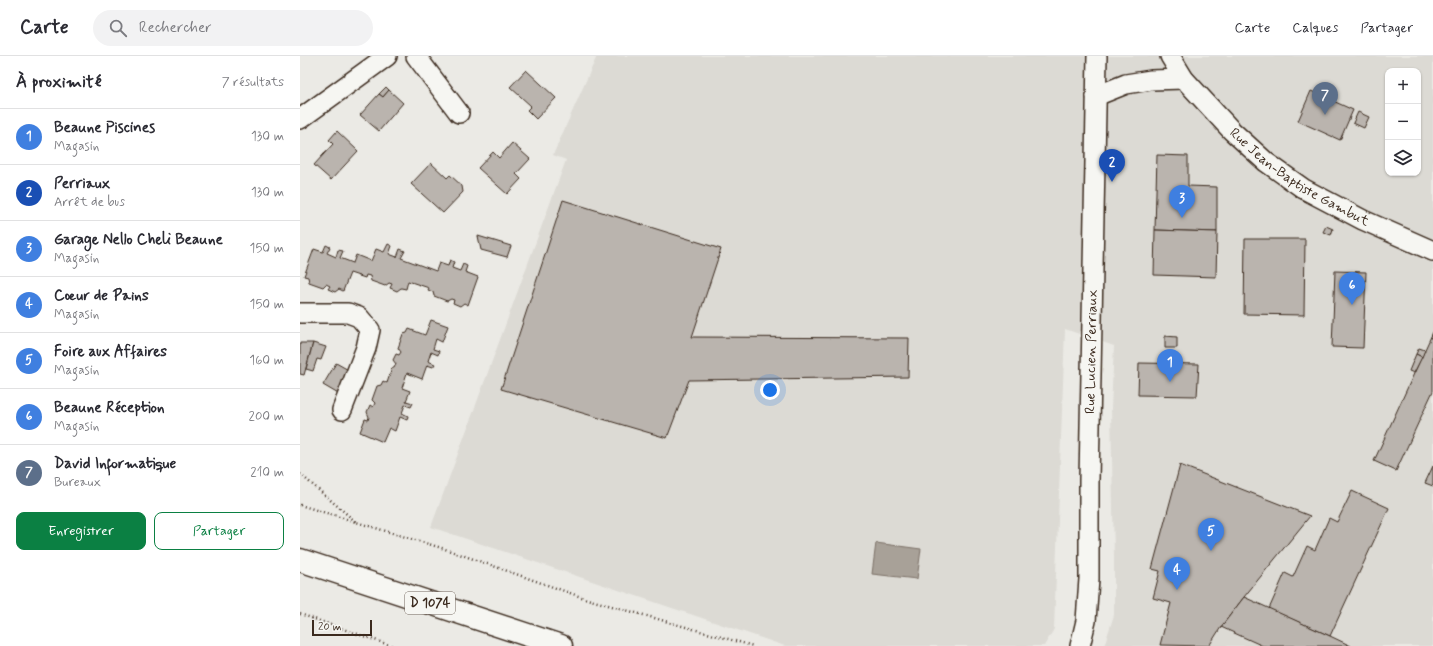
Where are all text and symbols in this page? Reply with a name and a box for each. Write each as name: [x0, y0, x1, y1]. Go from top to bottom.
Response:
search box: [93, 10, 373, 46]
text: Carte: [20, 15, 69, 40]
icon: search: [107, 17, 129, 39]
text: Rechercher: [139, 18, 212, 38]
text: Carte: [1234, 19, 1270, 37]
text: Calques: [1292, 19, 1338, 37]
text: Partager: [1360, 19, 1413, 37]
map controls: [1385, 68, 1421, 176]
button: +: [1385, 68, 1421, 104]
text: À proximité: [16, 71, 101, 93]
text: 7 résultats: [222, 74, 284, 91]
pin: 7: [1312, 82, 1338, 115]
button: −: [1385, 104, 1421, 140]
text: Beaune Piscines: [54, 118, 155, 138]
street label: Rue Jean-Baptiste Gambut: [1226, 124, 1373, 231]
text: 1: [26, 128, 32, 145]
text: 130 m: [251, 128, 284, 145]
text: Magasin: [54, 138, 99, 155]
button: layers: [1385, 140, 1421, 176]
pin: 2: [1099, 149, 1125, 182]
text: Perriaux: [54, 174, 110, 194]
text: 2: [26, 184, 32, 201]
text: 130 m: [251, 184, 284, 201]
pin: 3: [1169, 185, 1195, 218]
text: Arrêt de bus: [54, 194, 125, 211]
text: Garage Nello Cheli Beaune: [54, 230, 223, 250]
text: 3: [26, 240, 32, 257]
text: 150 m: [250, 240, 284, 257]
text: Magasin: [54, 250, 99, 267]
pin: 6: [1339, 272, 1365, 305]
text: Cœur de Pains: [54, 286, 149, 306]
street label: Rue Lucien Perriaux: [1081, 290, 1102, 414]
text: 4: [25, 296, 33, 313]
text: 150 m: [250, 296, 284, 313]
text: Magasin: [54, 306, 99, 323]
text: Foire aux Affaires: [54, 342, 167, 362]
pin: 1: [1157, 349, 1183, 382]
text: 5: [25, 352, 33, 369]
text: 160 m: [249, 352, 284, 369]
text: Magasin: [54, 362, 99, 379]
your location: [760, 380, 780, 400]
text: Beaune Réception: [54, 398, 165, 418]
text: 6: [26, 408, 32, 425]
text: 200 m: [249, 408, 284, 425]
text: Magasin: [54, 418, 99, 435]
text: David Informatique: [54, 454, 176, 474]
text: 7: [25, 464, 33, 481]
text: 210 m: [250, 464, 284, 481]
text: Bureaux: [54, 474, 101, 491]
button: Enregistrer: [16, 512, 146, 550]
button: Partager: [154, 512, 284, 550]
pin: 5: [1198, 518, 1224, 551]
pin: 4: [1164, 557, 1190, 590]
road number: D 1074: [405, 592, 455, 614]
scale bar: [312, 618, 372, 637]
text: 20 m: [318, 620, 341, 634]

